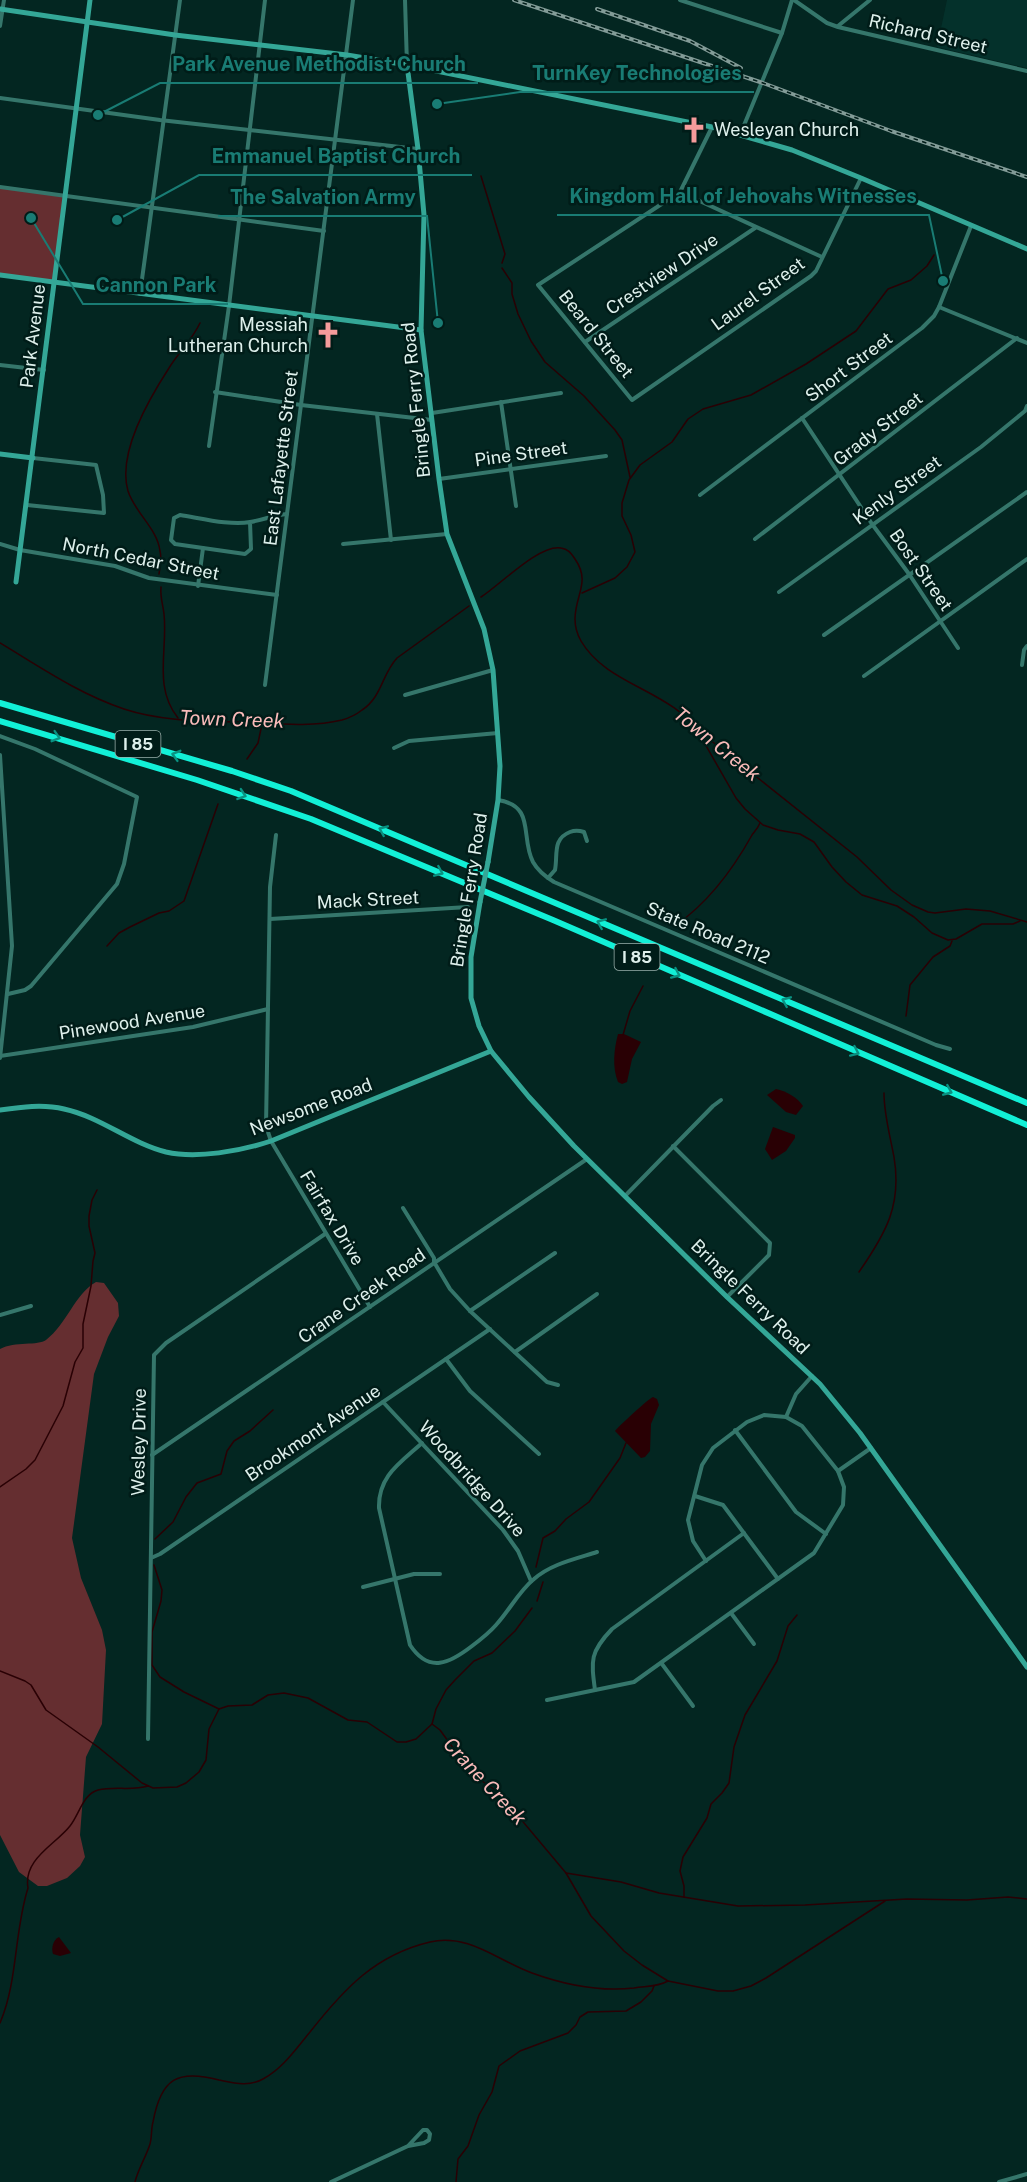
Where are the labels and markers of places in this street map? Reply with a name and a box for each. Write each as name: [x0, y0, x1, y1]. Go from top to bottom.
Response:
callout: Park Avenue Methodist Church: [160, 45, 478, 83]
callout: TurnKey Technologies: [520, 54, 754, 92]
church icon: Wesleyan Church: [679, 115, 709, 145]
place label: Wesleyan Church: [714, 119, 859, 140]
callout: Emmanuel Baptist Church: [199, 137, 472, 175]
callout: Kingdom Hall of Jehovahs Witnesses: [557, 177, 929, 215]
callout: The Salvation Army: [218, 178, 427, 216]
callout: Cannon Park: [83, 266, 228, 304]
place label: Messiah Lutheran Church: [168, 314, 308, 356]
church icon: Messiah Lutheran Church: [313, 320, 343, 350]

